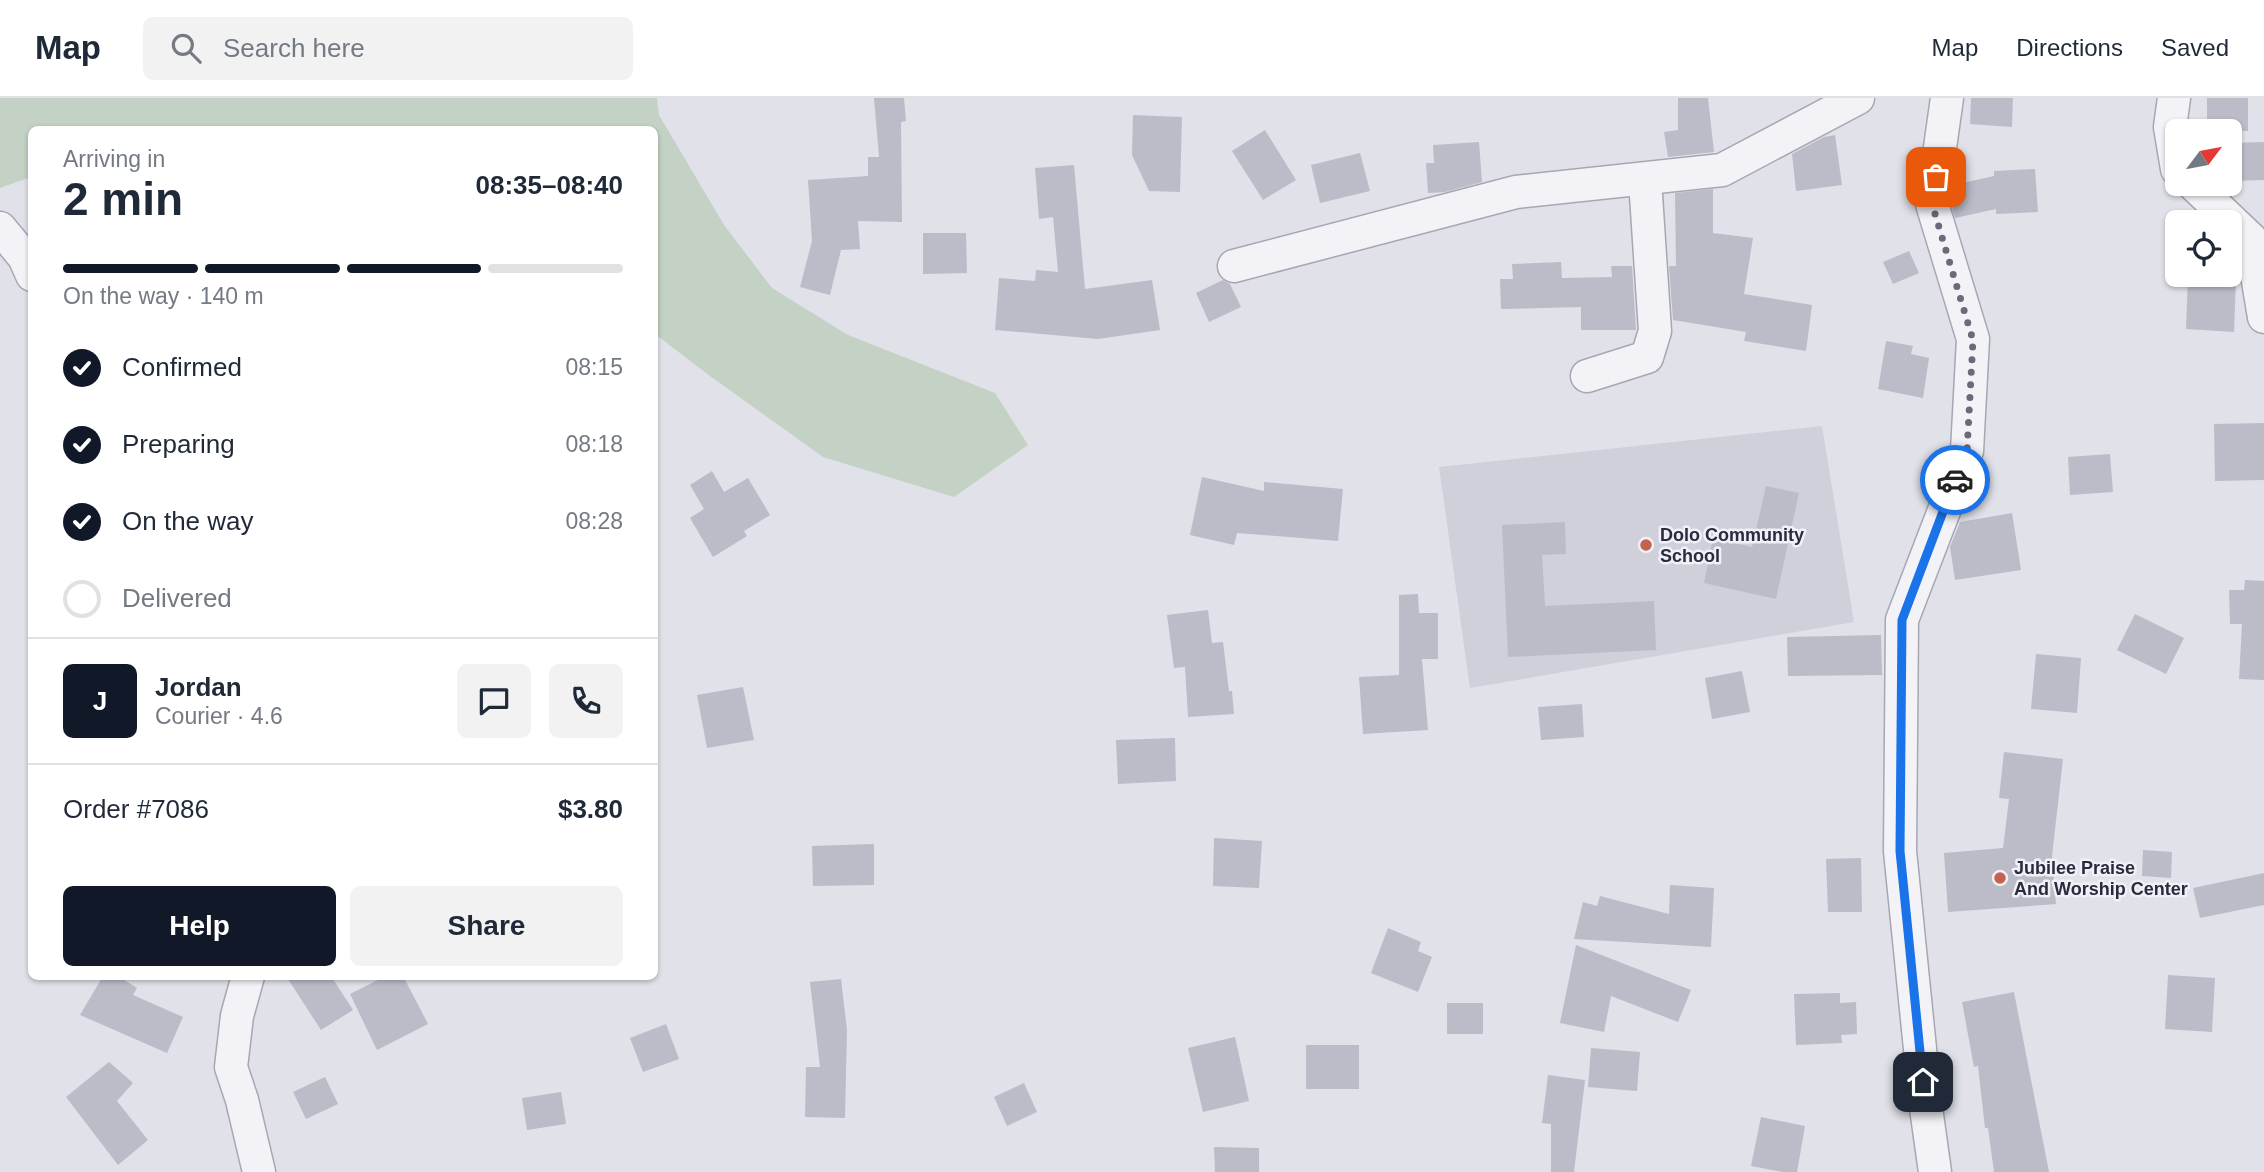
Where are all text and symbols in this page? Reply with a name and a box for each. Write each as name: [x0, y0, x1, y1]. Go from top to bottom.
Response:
search box: [143, 17, 633, 80]
text: Map: [35, 29, 101, 66]
icon: search: [167, 29, 205, 67]
text: Search here: [223, 33, 365, 63]
text: Map: [1932, 34, 1978, 61]
text: Directions: [2016, 34, 2123, 61]
text: Saved: [2161, 34, 2229, 61]
north arrow: [2165, 119, 2242, 196]
map controls: [2165, 119, 2242, 287]
text: Arriving in: [63, 146, 165, 172]
pin: [1906, 147, 1966, 207]
icon: bag: [1917, 158, 1955, 196]
text: 08:35–08:40: [476, 170, 623, 200]
text: 2 min: [63, 173, 183, 225]
button: locate: [2165, 210, 2242, 287]
text: On the way · 140 m: [63, 283, 264, 309]
icon: check: [63, 349, 101, 387]
text: Confirmed: [122, 352, 242, 382]
text: 08:15: [565, 354, 623, 380]
icon: check: [63, 426, 101, 464]
text: Preparing: [122, 429, 235, 459]
text: 08:18: [565, 431, 623, 457]
courier: [1920, 445, 1990, 515]
icon: car: [1936, 461, 1974, 499]
icon: check: [63, 503, 101, 541]
text: On the way: [122, 506, 254, 536]
text: 08:28: [565, 508, 623, 534]
place label: Dolo Community School: [1660, 525, 1804, 566]
marker: Dolo Community School: [1638, 537, 1654, 553]
text: Delivered: [122, 583, 232, 613]
button: chat: [457, 664, 531, 738]
button: phone: [549, 664, 623, 738]
text: Jordan: [155, 672, 242, 702]
text: J: [93, 686, 107, 716]
text: Courier · 4.6: [155, 703, 283, 729]
text: Order #7086: [63, 794, 209, 824]
text: $3.80: [558, 794, 623, 824]
place label: Jubilee Praise And Worship Center: [2014, 858, 2188, 899]
marker: Jubilee Praise And Worship Center: [1992, 870, 2008, 886]
button: Help: [63, 886, 336, 966]
button: Share: [350, 886, 623, 966]
pin: [1893, 1052, 1953, 1112]
icon: home: [1904, 1063, 1942, 1101]

